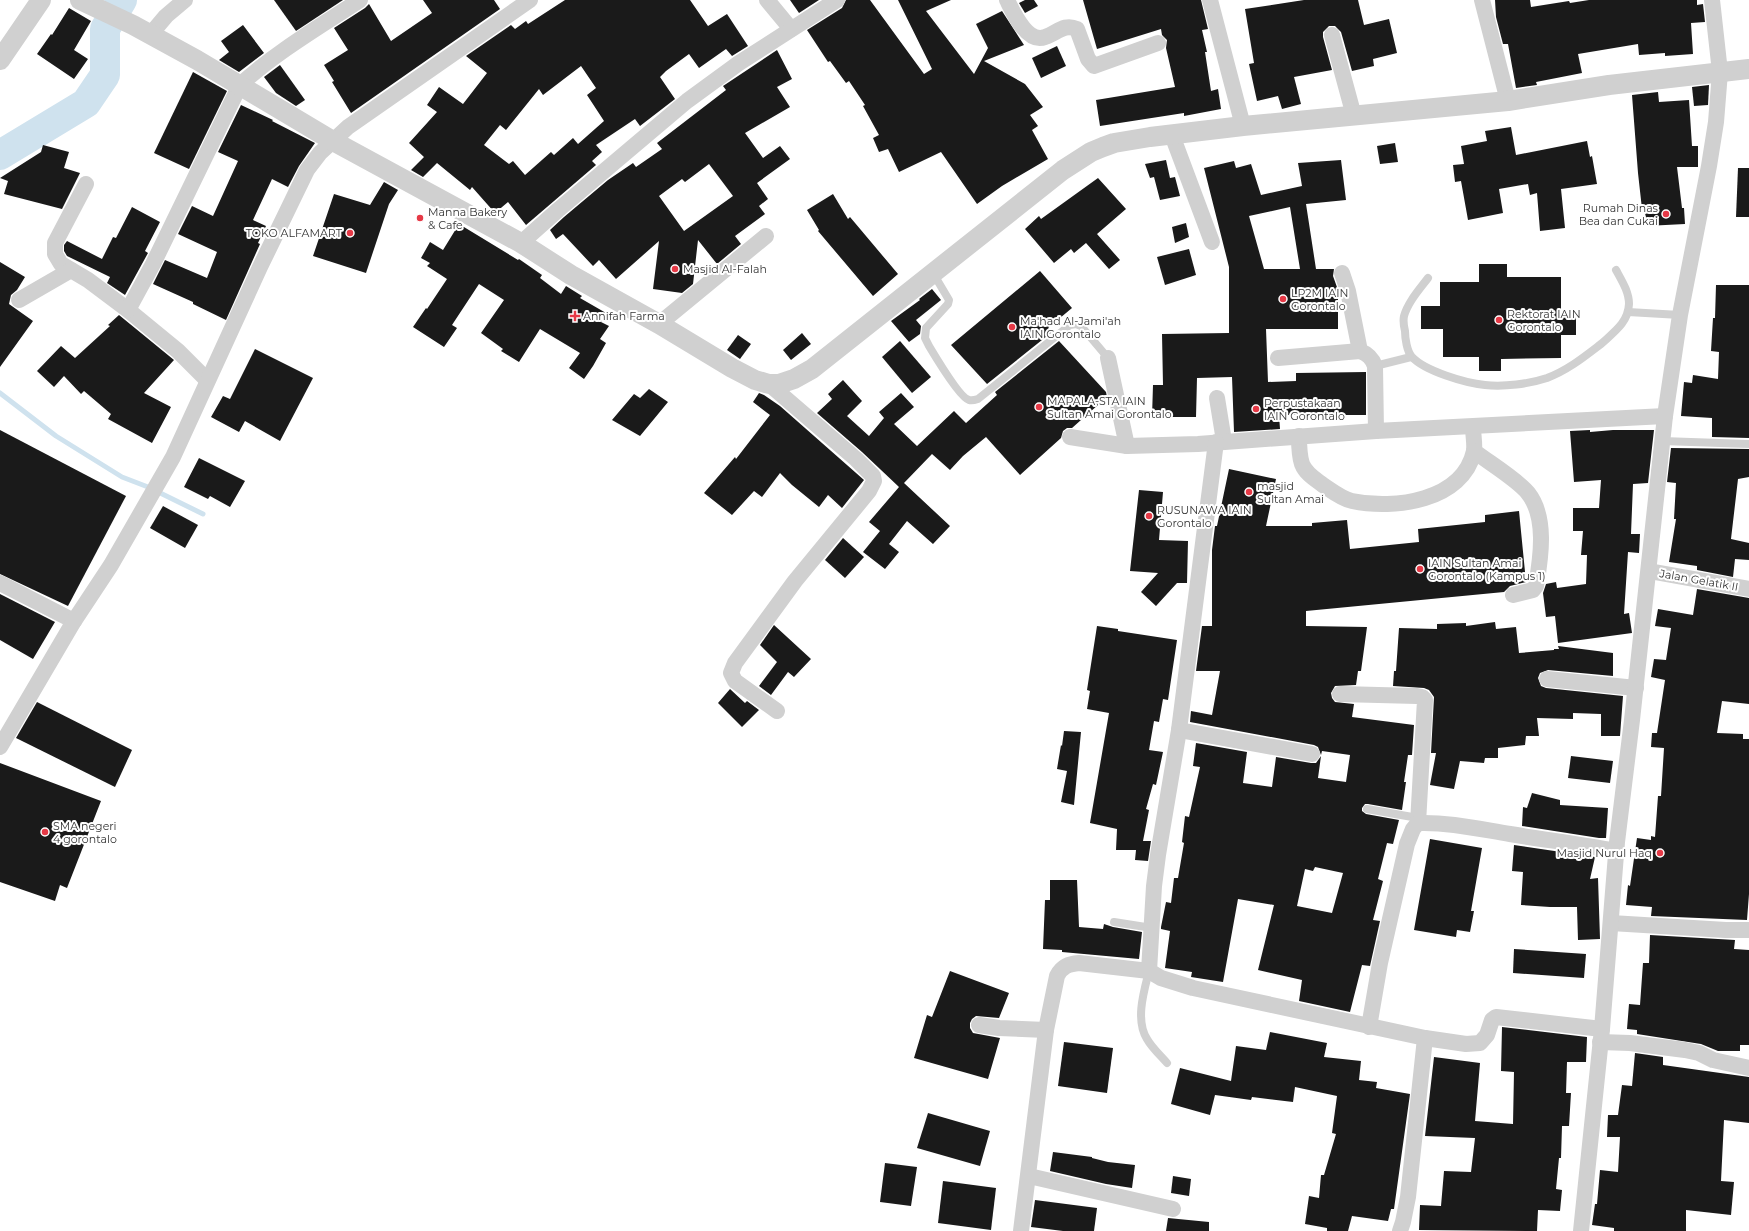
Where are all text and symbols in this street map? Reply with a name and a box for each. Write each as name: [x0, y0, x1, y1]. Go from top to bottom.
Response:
place label: Rumah Dinas Bea dan Cukai: [1579, 201, 1659, 228]
place label: Manna Bakery & Cafe: [428, 205, 507, 232]
marker: Rumah Dinas Bea dan Cukai: [1661, 209, 1671, 219]
marker: Manna Bakery & Cafe: [415, 213, 425, 223]
place label: TOKO ALFAMART: [246, 226, 343, 240]
marker: TOKO ALFAMART: [345, 228, 355, 238]
place label: Masjid Al-Falah: [683, 262, 767, 276]
marker: Masjid Al-Falah: [670, 264, 680, 274]
place label: LP2M IAIN Gorontalo: [1291, 286, 1348, 313]
marker: LP2M IAIN Gorontalo: [1278, 294, 1288, 304]
place label: Rektorat IAIN Gorontalo: [1507, 307, 1581, 334]
place label: Annifah Farma: [583, 309, 665, 323]
marker: Annifah Farma: [570, 311, 580, 321]
place label: Ma'had Al-Jami'ah IAIN Gorontalo: [1020, 314, 1121, 341]
marker: Rektorat IAIN Gorontalo: [1494, 315, 1504, 325]
marker: Ma'had Al-Jami'ah IAIN Gorontalo: [1007, 322, 1017, 332]
place label: MAPALA-STA IAIN Sultan Amai Gorontalo: [1047, 394, 1172, 421]
place label: Perpustakaan IAIN Gorontalo: [1264, 396, 1345, 423]
marker: MAPALA-STA IAIN Sultan Amai Gorontalo: [1034, 402, 1044, 412]
marker: Perpustakaan IAIN Gorontalo: [1251, 404, 1261, 414]
place label: masjid Sultan Amai: [1257, 479, 1324, 506]
marker: masjid Sultan Amai: [1244, 487, 1254, 497]
place label: RUSUNAWA IAIN Gorontalo: [1157, 503, 1252, 530]
marker: RUSUNAWA IAIN Gorontalo: [1144, 511, 1154, 521]
place label: IAIN Sultan Amai Gorontalo (Kampus 1): [1428, 556, 1546, 583]
marker: IAIN Sultan Amai Gorontalo (Kampus 1): [1415, 564, 1425, 574]
street label: Jalan Gelatik II: [1657, 566, 1740, 594]
place label: SMA negeri 4 gorontalo: [53, 819, 117, 846]
marker: SMA negeri 4 gorontalo: [40, 827, 50, 837]
place label: Masjid Nurul Haq: [1556, 846, 1652, 860]
marker: Masjid Nurul Haq: [1655, 848, 1665, 858]

